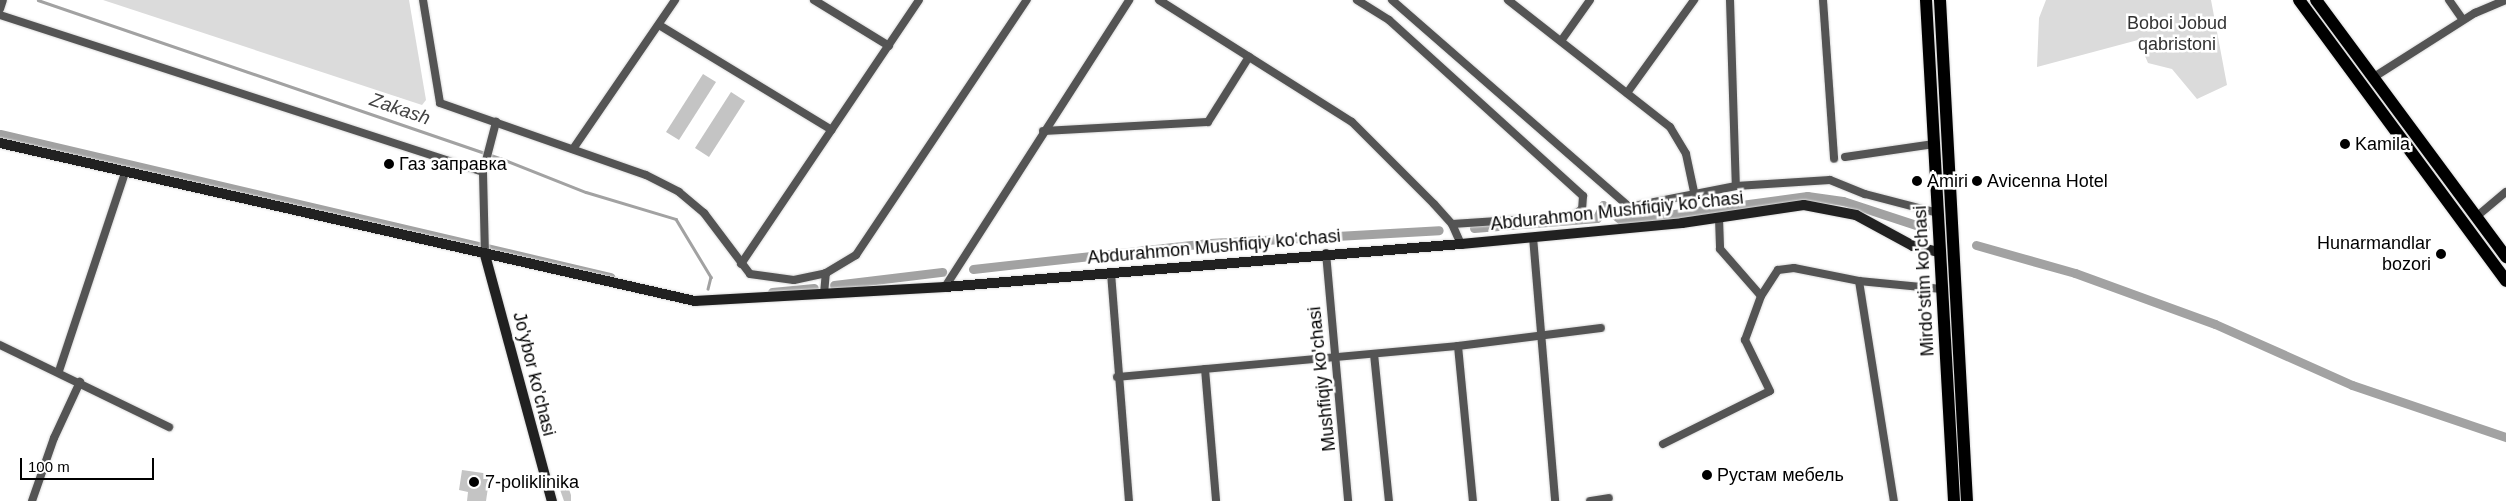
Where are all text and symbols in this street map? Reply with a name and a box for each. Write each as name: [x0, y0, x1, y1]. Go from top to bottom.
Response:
park label: Boboi Jobud qabristoni: [2127, 13, 2227, 56]
water label: Zakash: [367, 88, 433, 130]
place label: Kamila: [2355, 133, 2410, 155]
marker: Kamila: [2339, 138, 2351, 150]
place label: Газ заправка: [399, 153, 507, 175]
marker: Газ заправка: [383, 158, 395, 170]
place label: Amiri: [1927, 170, 1968, 192]
place label: Avicenna Hotel: [1987, 170, 2108, 192]
marker: Amiri: [1911, 175, 1923, 187]
marker: Avicenna Hotel: [1971, 175, 1983, 187]
street label: Abdurahmon Mushfiqiy koʻchasi: [1490, 187, 1744, 235]
street label: Mirdo'stim ko'chasi: [1909, 205, 1939, 357]
street label: Abdurahmon Mushfiqiy koʻchasi: [1086, 225, 1342, 269]
place label: Hunarmandlar bozori: [2317, 233, 2431, 276]
marker: Hunarmandlar bozori: [2435, 248, 2447, 260]
street label: Mushfiqiy ko'chasi: [1304, 306, 1340, 452]
street label: Jo'ybor ko'chasi: [508, 310, 560, 438]
scale bar: [22, 448, 156, 480]
text: 100 m: [28, 458, 70, 475]
place label: Рустам мебель: [1717, 464, 1844, 486]
marker: Рустам мебель: [1701, 469, 1713, 481]
place label: 7-poliklinika: [485, 471, 579, 493]
marker: 7-poliklinika: [467, 475, 481, 489]

